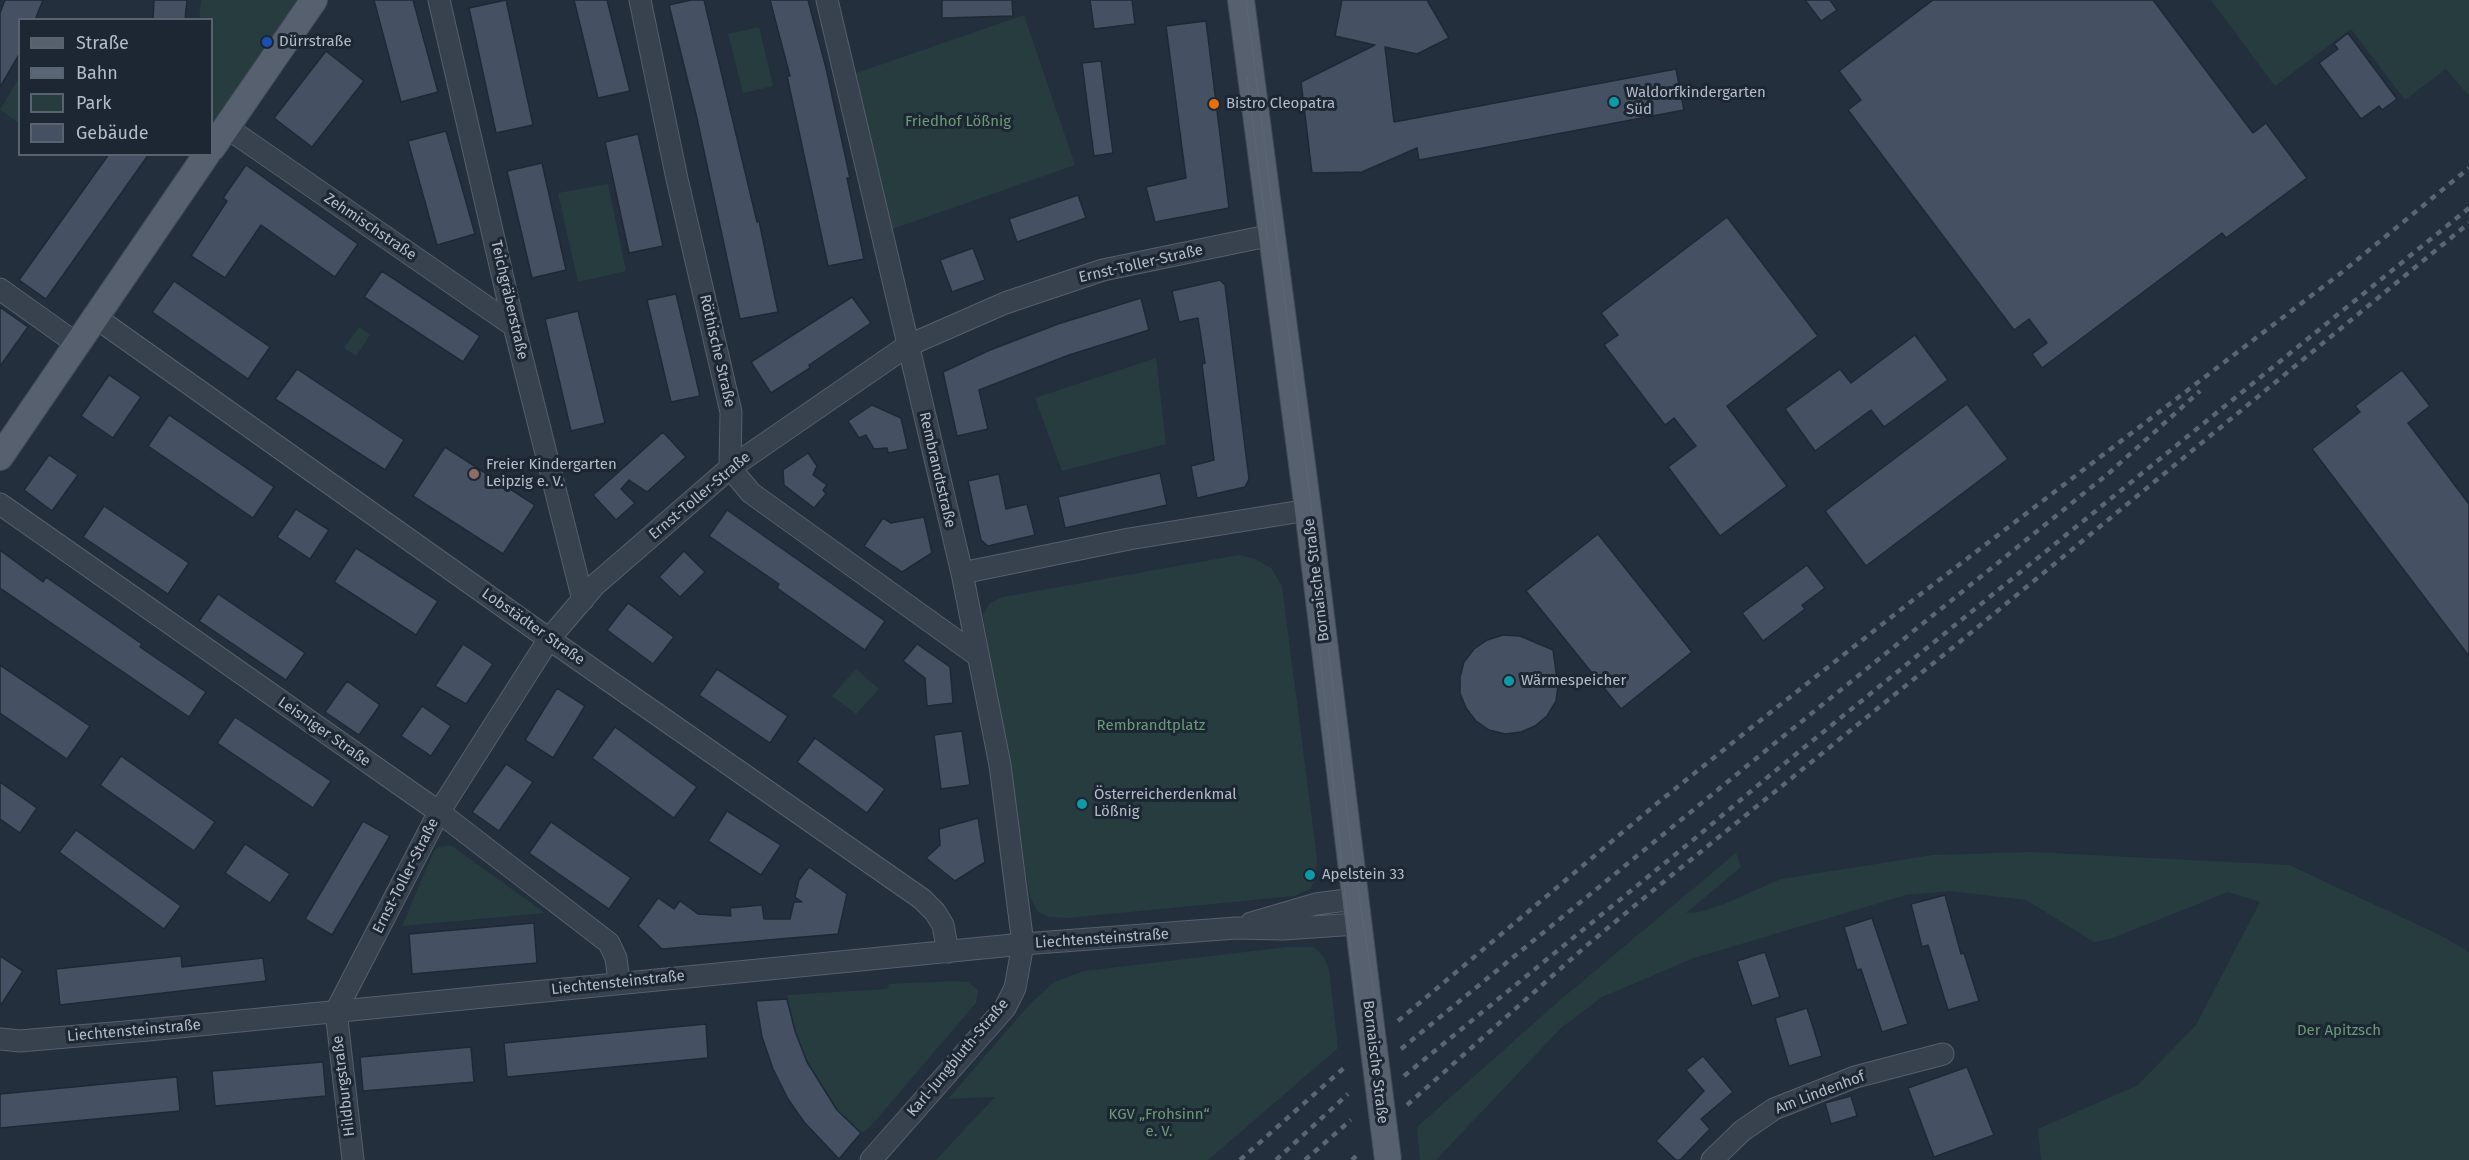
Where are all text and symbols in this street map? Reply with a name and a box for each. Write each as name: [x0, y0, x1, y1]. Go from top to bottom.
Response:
legend: [18, 18, 213, 156]
text: Straße: [76, 32, 129, 54]
place label: Dürrstraße: [279, 33, 352, 51]
marker: Dürrstraße: [260, 35, 274, 49]
text: Bahn: [76, 62, 118, 84]
place label: Waldorfkindergarten Süd: [1626, 84, 1766, 119]
text: Park: [76, 92, 111, 114]
place label: Bistro Cleopatra: [1226, 95, 1335, 113]
marker: Waldorfkindergarten Süd: [1607, 95, 1621, 109]
marker: Bistro Cleopatra: [1207, 97, 1221, 111]
park label: Friedhof Lößnig: [905, 113, 1011, 131]
text: Gebäude: [76, 122, 149, 144]
street label: Zehmischstraße: [320, 190, 420, 264]
street label: Teichgräberstraße: [486, 238, 532, 362]
street label: Ernst-Toller-Straße: [1077, 241, 1205, 287]
street label: Röthische Straße: [695, 293, 739, 409]
street label: Rembrandtstraße: [915, 410, 959, 530]
street label: Ernst-Toller-Straße: [646, 448, 754, 544]
place label: Freier Kindergarten Leipzig e. V.: [486, 456, 617, 491]
marker: Freier Kindergarten Leipzig e. V.: [467, 467, 481, 481]
street label: Bornaische Straße: [1301, 517, 1333, 643]
street label: Lobstädter Straße: [478, 585, 588, 669]
place label: Wärmespeicher: [1521, 672, 1626, 690]
marker: Wärmespeicher: [1502, 674, 1516, 688]
street label: Leisniger Straße: [274, 693, 374, 771]
park label: Rembrandtplatz: [1097, 717, 1205, 735]
place label: Österreicherdenkmal Lößnig: [1094, 786, 1237, 821]
marker: Österreicherdenkmal Lößnig: [1075, 797, 1089, 811]
street label: Ernst-Toller-Straße: [369, 815, 443, 937]
place label: Apelstein 33: [1322, 866, 1404, 884]
marker: Apelstein 33: [1303, 868, 1317, 882]
street label: Liechtensteinstraße: [1034, 925, 1170, 953]
street label: Liechtensteinstraße: [550, 967, 686, 999]
street label: Karl-Jungbluth-Straße: [903, 995, 1013, 1121]
street label: Bornaische Straße: [1359, 999, 1391, 1125]
street label: Liechtensteinstraße: [66, 1016, 202, 1046]
park label: Der Apitzsch: [2297, 1022, 2381, 1040]
street label: Hildburgstraße: [329, 1035, 359, 1137]
street label: Am Lindenhof: [1773, 1068, 1867, 1118]
park label: KGV „Frohsinn“ e. V.: [1109, 1106, 1209, 1141]

